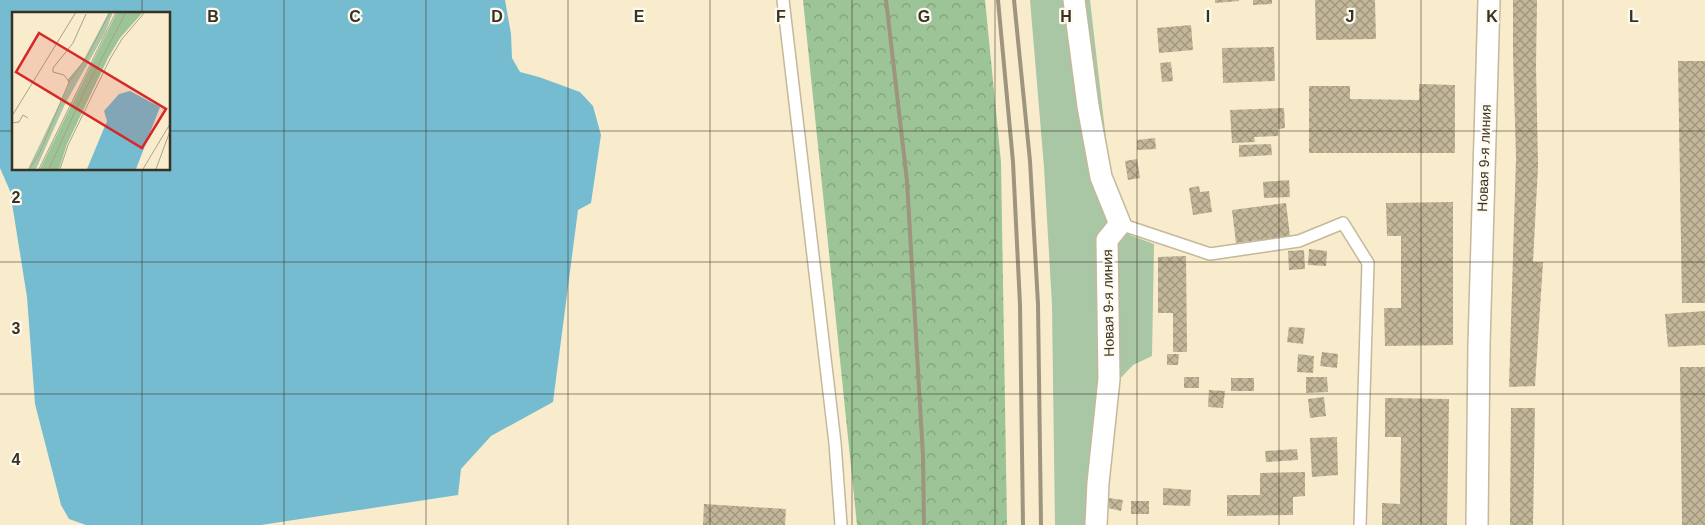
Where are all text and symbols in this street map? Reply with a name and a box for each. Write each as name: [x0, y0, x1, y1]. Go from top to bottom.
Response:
text: B: [207, 8, 219, 25]
text: C: [349, 8, 361, 25]
text: D: [491, 8, 503, 25]
text: E: [634, 8, 645, 25]
text: F: [776, 8, 786, 25]
text: G: [918, 8, 930, 25]
text: H: [1060, 8, 1072, 25]
text: I: [1206, 8, 1210, 25]
text: J: [1346, 8, 1354, 25]
text: K: [1486, 8, 1498, 25]
text: L: [1629, 8, 1639, 25]
inset map: [12, 12, 170, 170]
street label: Новая 9-я линия: [1474, 104, 1494, 212]
text: 2: [12, 189, 21, 206]
street label: Новая 9-я линия: [1099, 249, 1117, 357]
text: 3: [12, 320, 21, 337]
text: 4: [12, 451, 21, 468]

